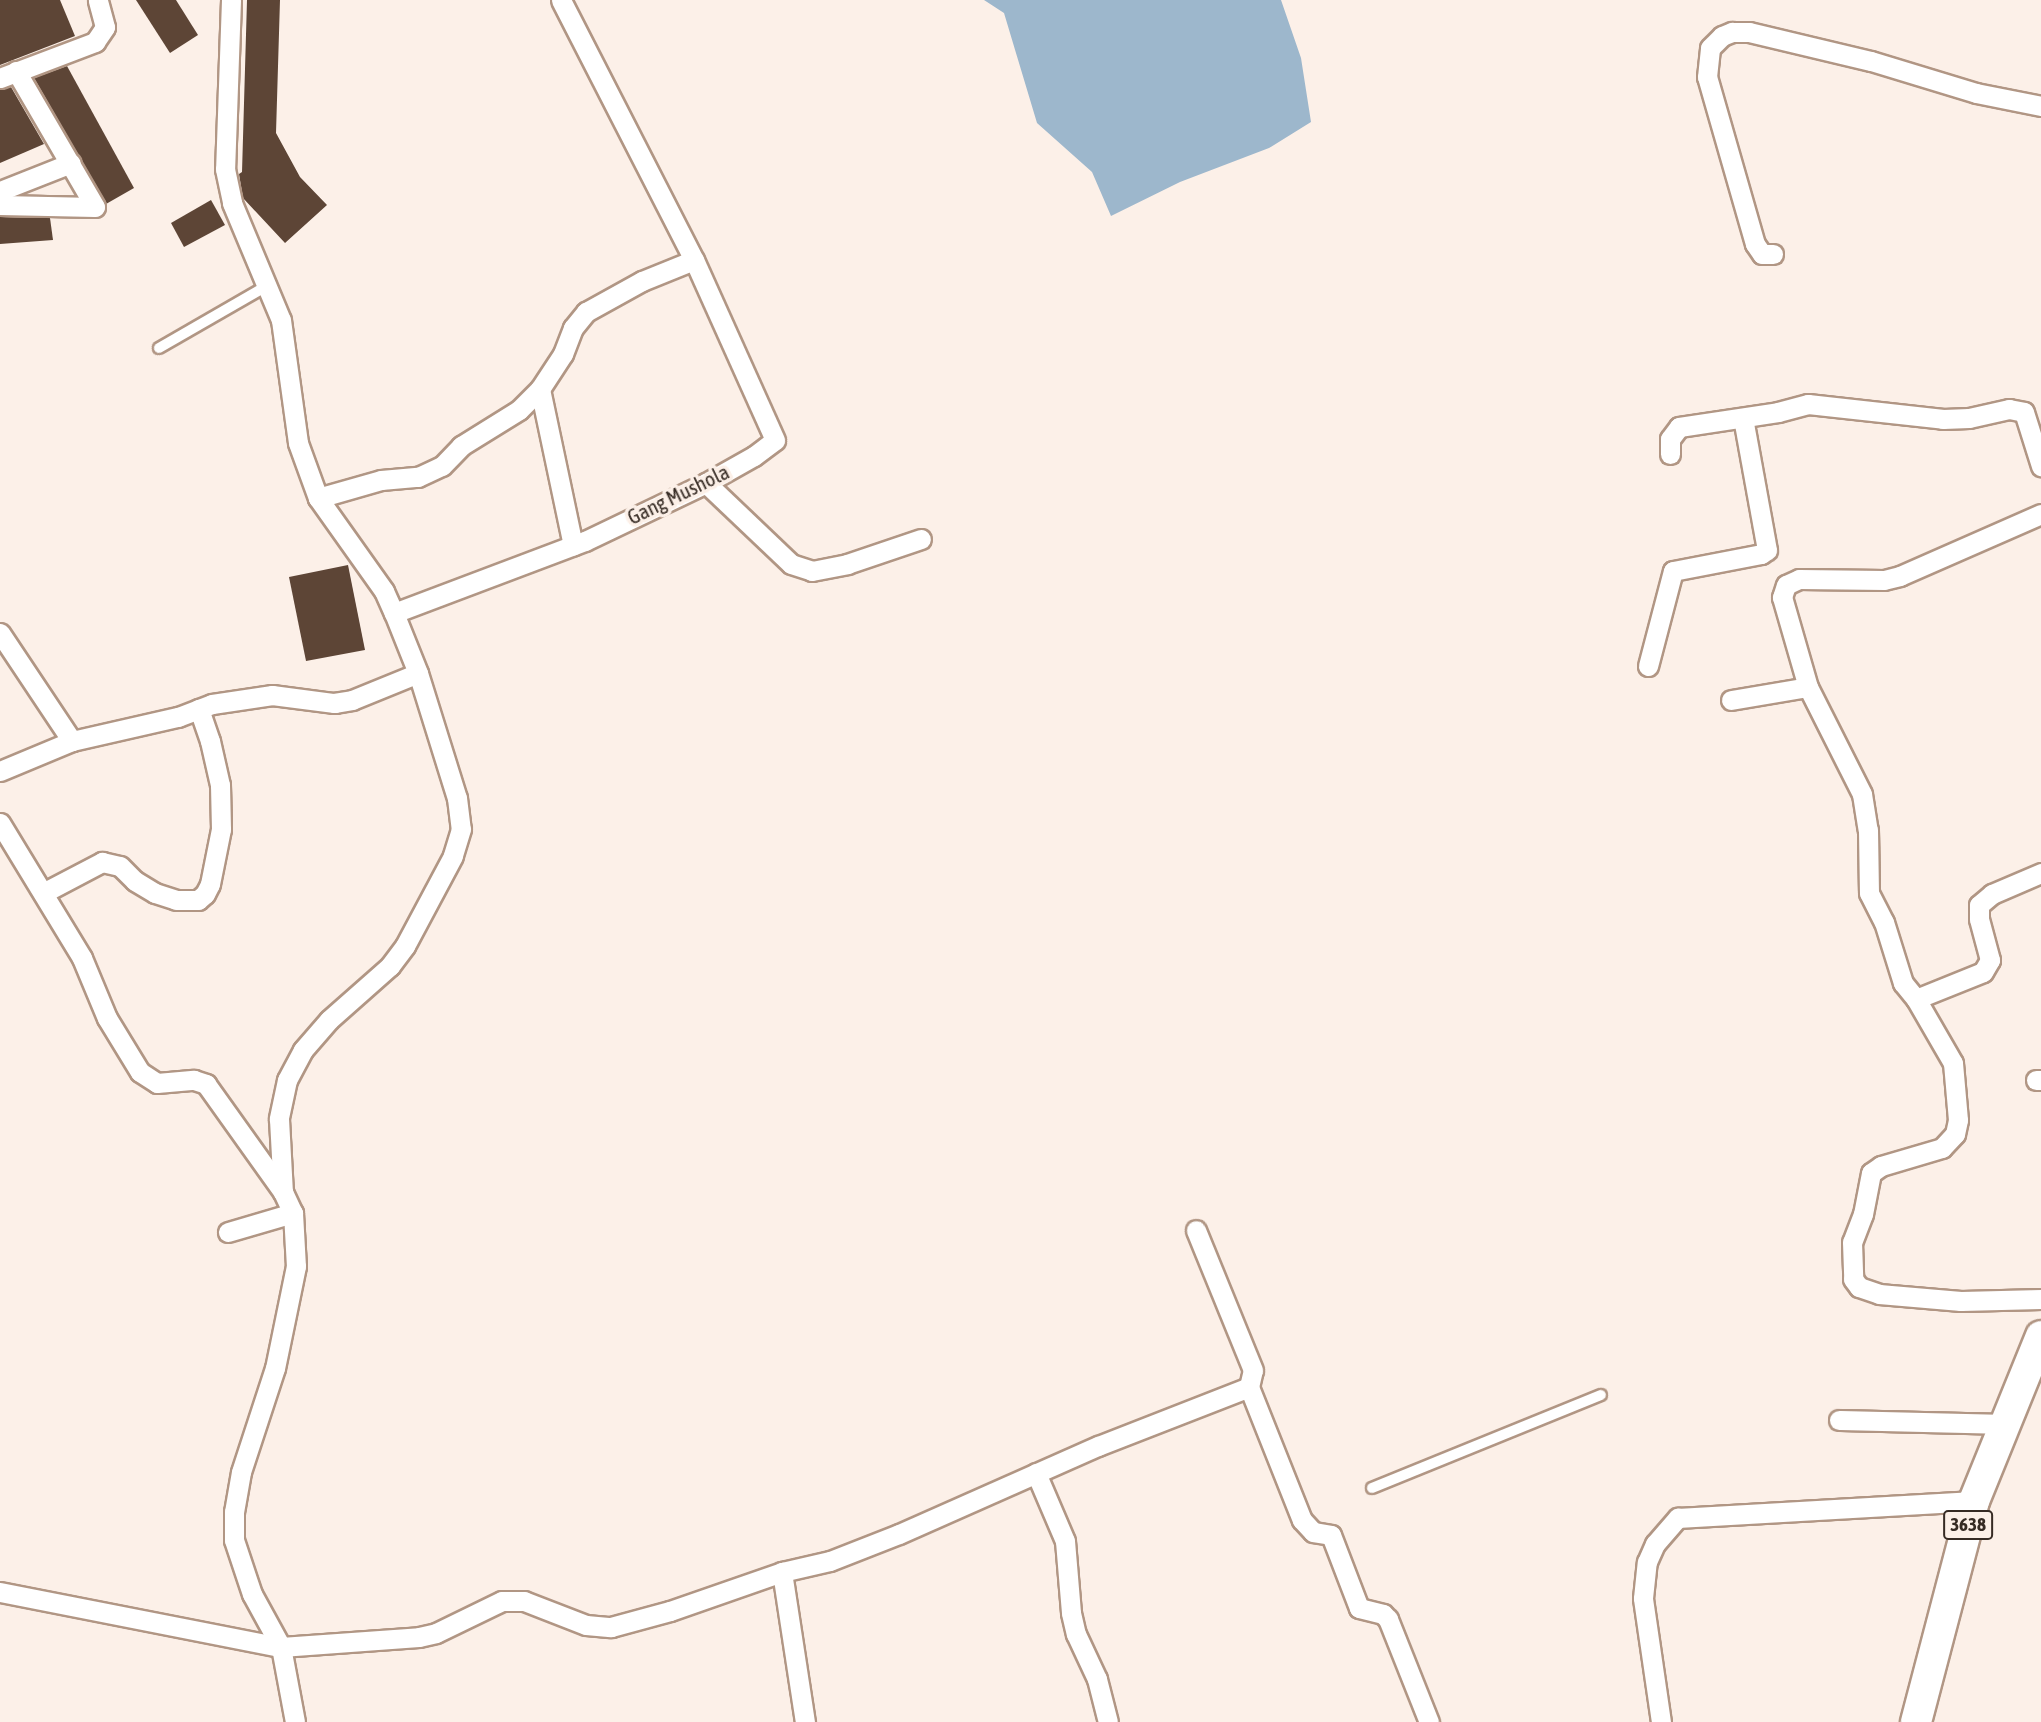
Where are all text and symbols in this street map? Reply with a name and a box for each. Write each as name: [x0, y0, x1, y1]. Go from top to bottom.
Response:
street label: Gang Mushola: [623, 459, 733, 529]
road number: 3638: [1942, 1510, 1994, 1540]

